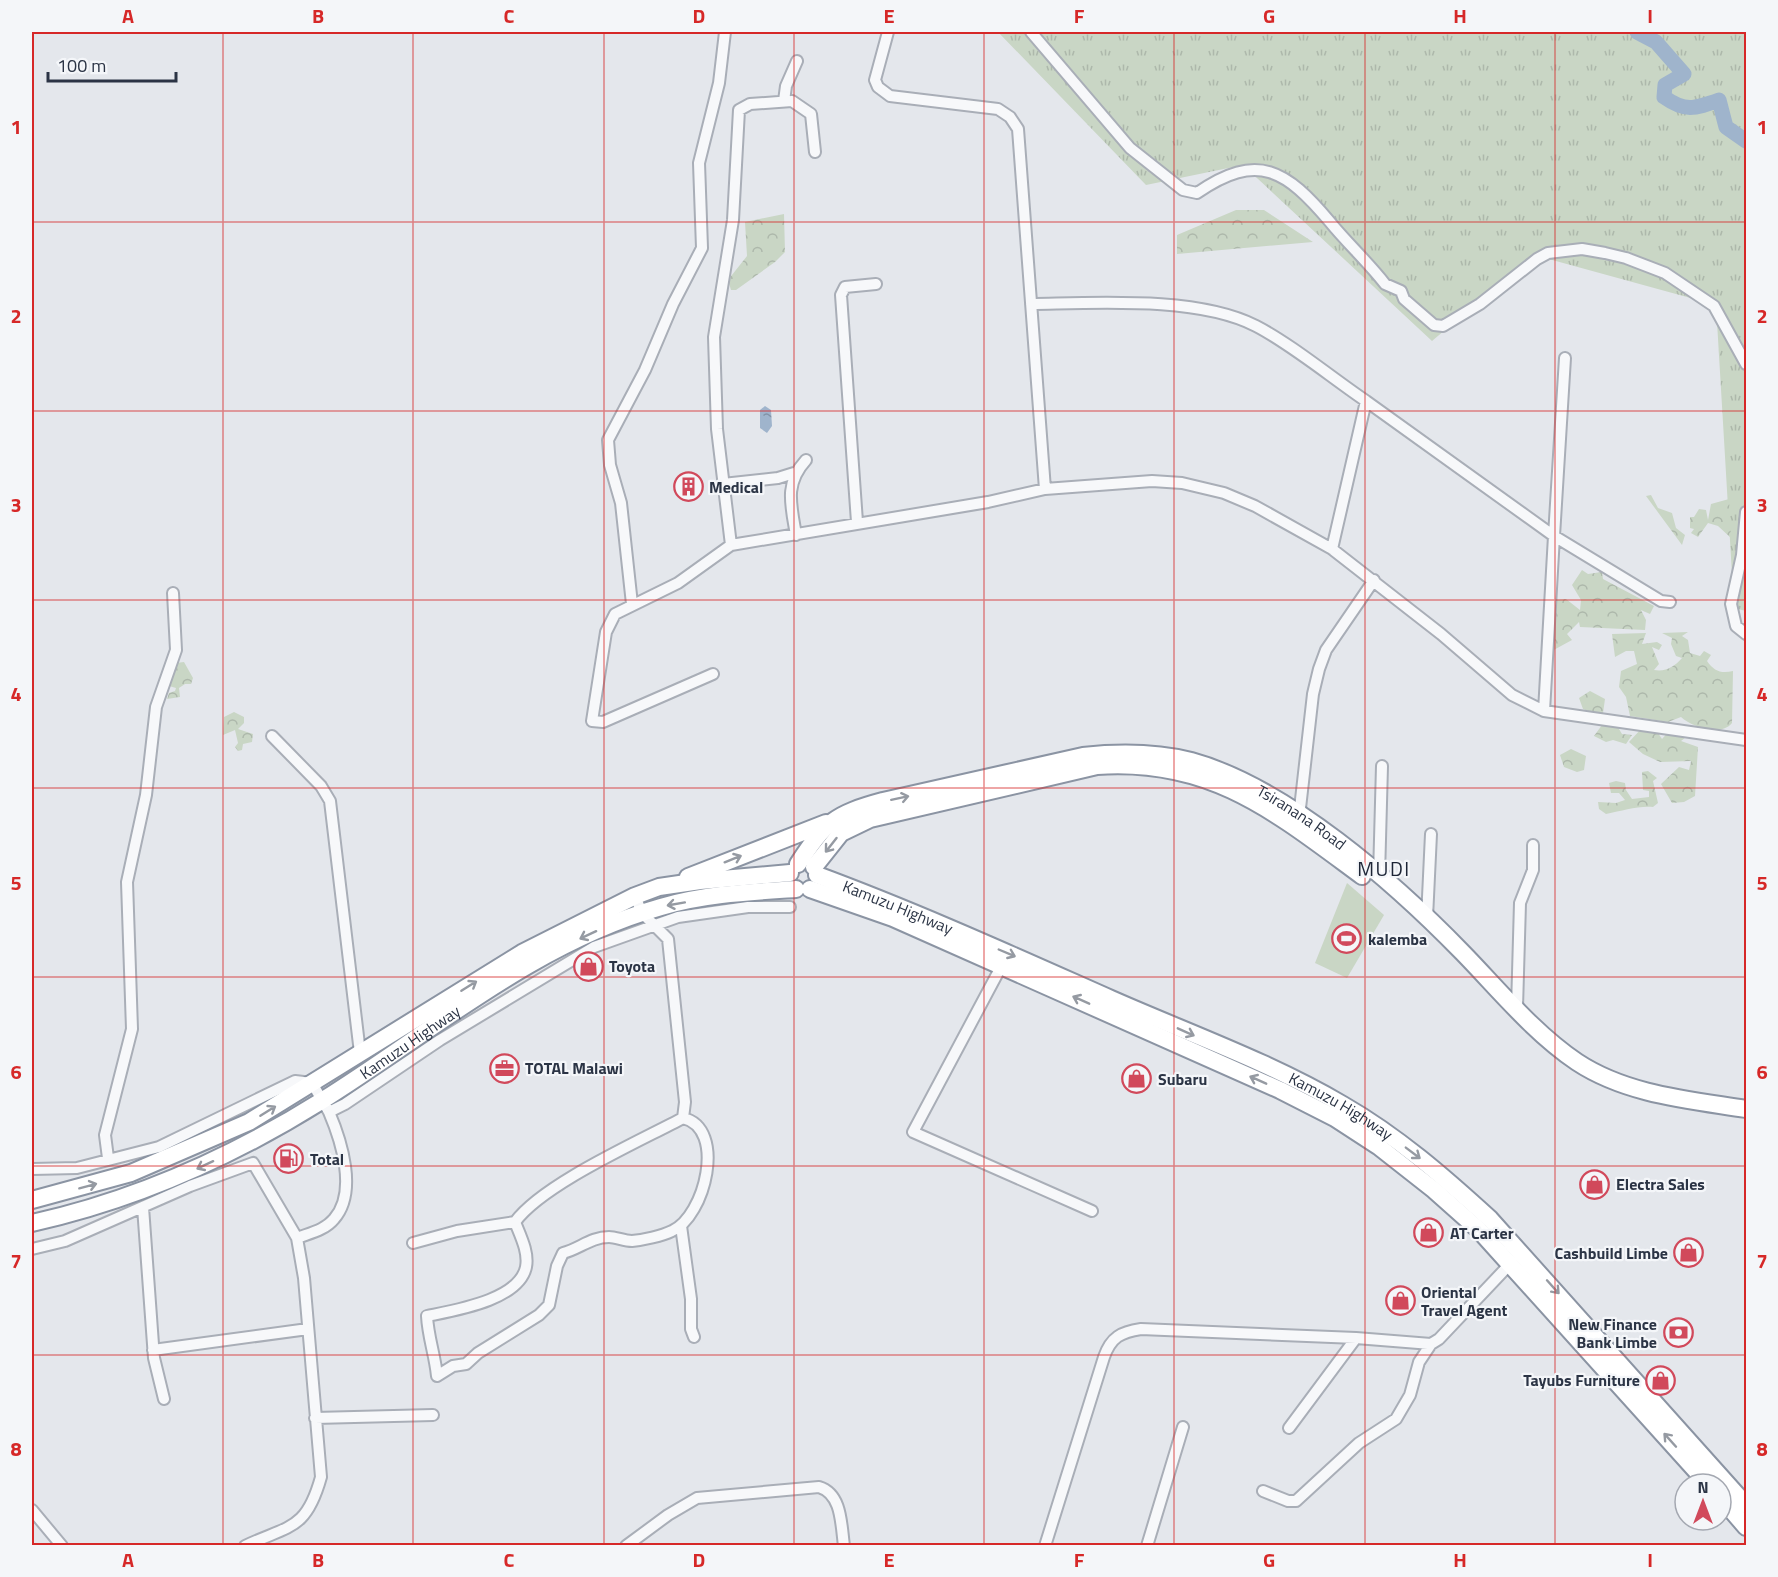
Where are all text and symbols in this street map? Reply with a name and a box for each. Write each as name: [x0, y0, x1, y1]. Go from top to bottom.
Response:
text: A: [122, 0, 134, 31]
text: B: [312, 0, 324, 31]
text: C: [504, 0, 515, 31]
text: D: [693, 0, 705, 31]
text: E: [883, 0, 895, 31]
text: F: [1074, 0, 1085, 31]
text: G: [1263, 0, 1275, 31]
text: H: [1453, 0, 1467, 31]
text: I: [1647, 0, 1653, 31]
scale bar: [48, 45, 176, 83]
text: 100 m: [57, 52, 106, 79]
text: 1: [10, 111, 22, 142]
text: 1: [1756, 111, 1768, 142]
text: 2: [10, 300, 22, 331]
text: 2: [1756, 300, 1768, 331]
building icon: Medical: [672, 471, 704, 503]
place label: Medical: [709, 475, 763, 499]
text: 3: [10, 489, 22, 520]
text: 3: [1756, 489, 1768, 520]
text: 4: [10, 678, 22, 709]
text: 4: [1756, 678, 1768, 709]
street label: Tsiranana Road: [1253, 778, 1351, 855]
one-way arrow: [890, 791, 909, 803]
one-way arrow: [825, 836, 837, 852]
one-way arrow: [723, 853, 742, 864]
district label: MUDI: [1357, 853, 1411, 884]
text: 5: [10, 867, 22, 898]
text: 5: [1756, 867, 1768, 898]
street label: Kamuzu Highway: [839, 874, 957, 940]
one-way arrow: [667, 899, 686, 910]
sports icon: kalemba: [1331, 923, 1363, 955]
place label: kalemba: [1368, 927, 1427, 951]
one-way arrow: [579, 930, 598, 941]
one-way arrow: [998, 948, 1016, 959]
shop icon: Toyota: [572, 950, 604, 982]
place label: Toyota: [609, 954, 655, 978]
one-way arrow: [460, 979, 477, 991]
one-way arrow: [1072, 994, 1090, 1005]
street label: Kamuzu Highway: [355, 999, 465, 1085]
one-way arrow: [1177, 1027, 1195, 1038]
office icon: TOTAL Malawi: [488, 1052, 520, 1084]
text: 6: [10, 1056, 22, 1087]
place label: TOTAL Malawi: [525, 1056, 623, 1080]
text: 6: [1756, 1056, 1768, 1087]
shop icon: Subaru: [1121, 1063, 1153, 1095]
street label: Kamuzu Highway: [1285, 1066, 1398, 1146]
place label: Subaru: [1158, 1067, 1207, 1091]
one-way arrow: [1250, 1074, 1268, 1085]
one-way arrow: [259, 1104, 276, 1116]
fuel station icon: Total: [273, 1143, 305, 1175]
place label: Total: [310, 1147, 344, 1171]
one-way arrow: [1404, 1147, 1420, 1159]
one-way arrow: [197, 1159, 215, 1171]
shop icon: Electra Sales: [1579, 1168, 1611, 1200]
place label: Electra Sales: [1616, 1172, 1705, 1196]
one-way arrow: [79, 1180, 98, 1192]
shop icon: AT Carter: [1413, 1217, 1445, 1249]
place label: AT Carter: [1450, 1221, 1514, 1245]
shop icon: Cashbuild Limbe: [1673, 1237, 1705, 1269]
place label: Cashbuild Limbe: [1554, 1241, 1668, 1265]
text: 7: [10, 1245, 22, 1276]
text: 7: [1756, 1245, 1768, 1276]
one-way arrow: [1547, 1279, 1560, 1295]
place label: Oriental Travel Agent: [1421, 1280, 1508, 1322]
shop icon: Oriental Travel Agent: [1384, 1285, 1416, 1317]
place label: New Finance Bank Limbe: [1568, 1312, 1657, 1354]
bank icon: New Finance Bank Limbe: [1662, 1317, 1694, 1349]
shop icon: Tayubs Furniture: [1645, 1364, 1677, 1396]
place label: Tayubs Furniture: [1523, 1368, 1640, 1392]
text: 8: [10, 1433, 22, 1464]
one-way arrow: [1663, 1433, 1677, 1448]
text: 8: [1756, 1433, 1768, 1464]
north arrow: [1673, 1472, 1733, 1532]
text: N: [1697, 1475, 1709, 1499]
text: A: [122, 1544, 134, 1575]
text: B: [312, 1544, 324, 1575]
text: C: [504, 1544, 515, 1575]
text: D: [693, 1544, 705, 1575]
text: E: [883, 1544, 895, 1575]
text: F: [1074, 1544, 1085, 1575]
text: G: [1263, 1544, 1275, 1575]
text: H: [1453, 1544, 1467, 1575]
text: I: [1647, 1544, 1653, 1575]

